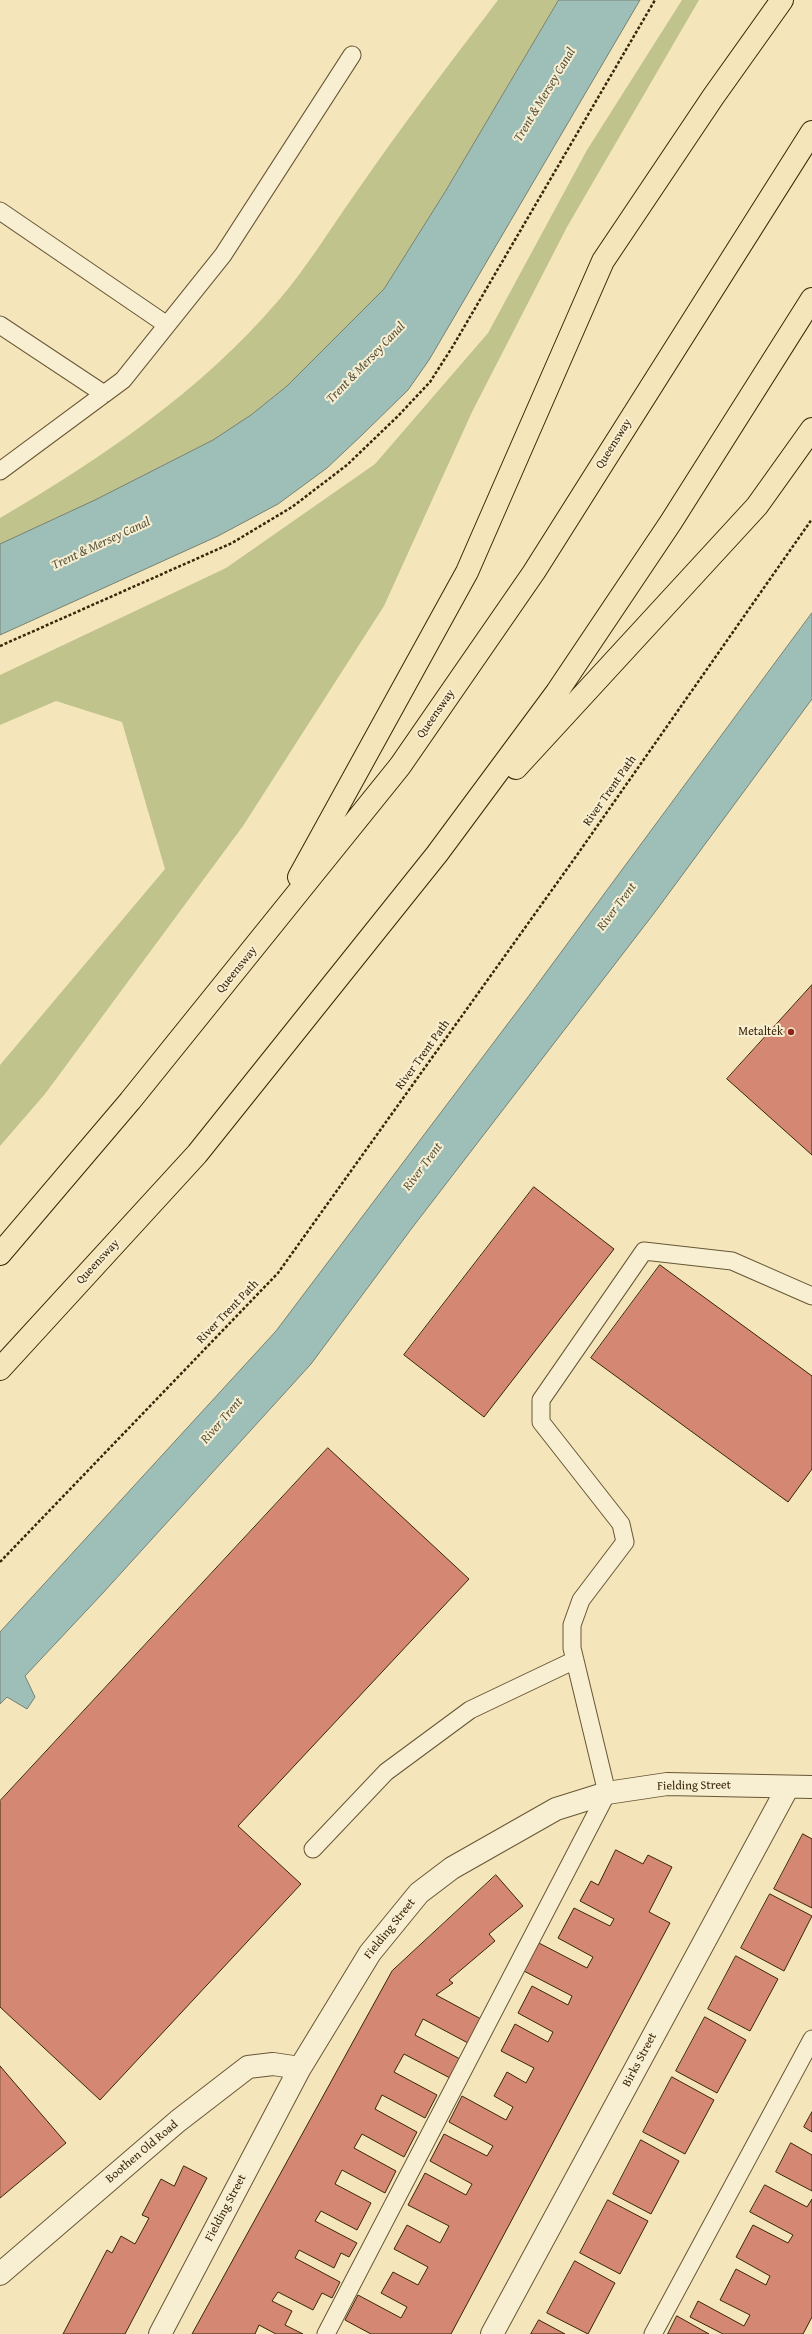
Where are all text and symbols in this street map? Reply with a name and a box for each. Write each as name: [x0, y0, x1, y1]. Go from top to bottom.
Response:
water label: Trent & Mersey Canal: [511, 45, 579, 145]
water label: Trent & Mersey Canal: [323, 319, 409, 407]
street label: Queensway: [593, 416, 635, 472]
water label: Trent & Mersey Canal: [49, 514, 153, 574]
street label: Queensway: [414, 687, 458, 741]
street label: River Trent Path: [580, 753, 640, 829]
water label: River Trent: [594, 880, 640, 934]
street label: Queensway: [214, 944, 260, 996]
street label: River Trent Path: [393, 1017, 453, 1093]
place label: Metaltek: [738, 1025, 783, 1039]
marker: Metaltek: [786, 1027, 796, 1037]
water label: River Trent: [400, 1140, 446, 1194]
street label: Queensway: [73, 1236, 123, 1288]
street label: River Trent Path: [194, 1277, 262, 1347]
water label: River Trent: [198, 1395, 246, 1447]
street label: Fielding Street: [657, 1778, 731, 1794]
street label: Fielding Street: [361, 1896, 419, 1962]
street label: Birks Street: [620, 2031, 660, 2089]
street label: Boothen Old Road: [103, 2118, 181, 2186]
street label: Fielding Street: [202, 2172, 250, 2244]

